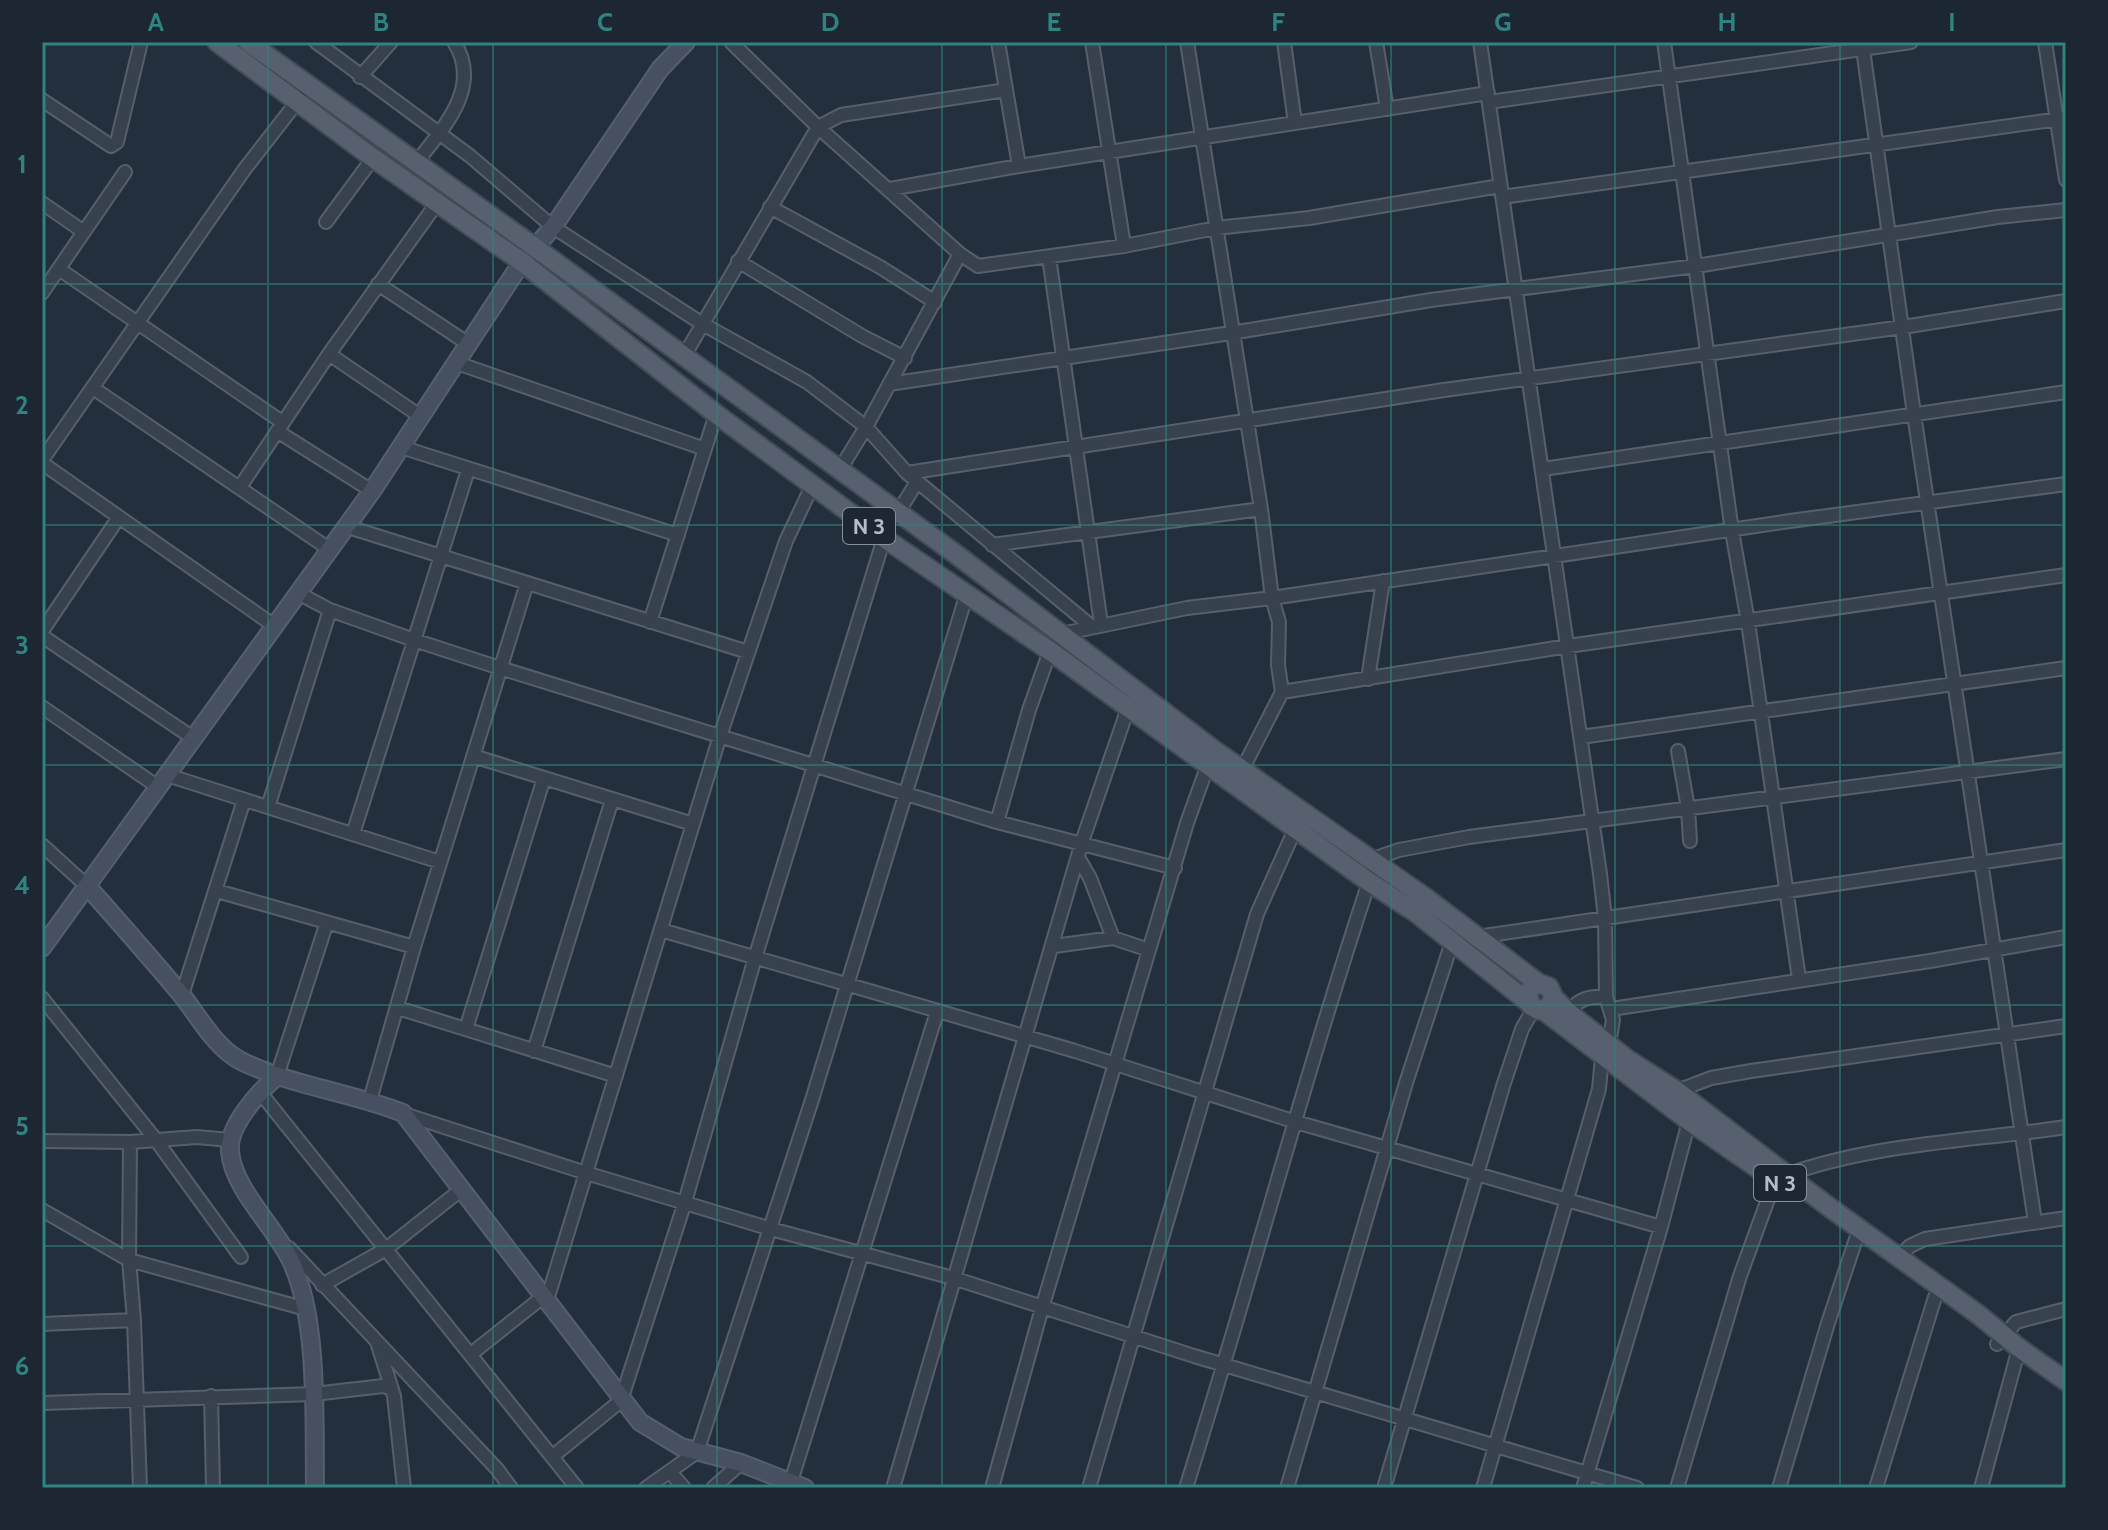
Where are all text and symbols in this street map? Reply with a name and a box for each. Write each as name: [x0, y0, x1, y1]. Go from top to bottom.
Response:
text: A: [148, 6, 165, 38]
text: B: [373, 6, 389, 38]
text: C: [597, 6, 613, 38]
text: D: [821, 6, 839, 38]
text: E: [1047, 6, 1061, 38]
text: F: [1271, 6, 1285, 38]
text: G: [1494, 6, 1512, 38]
text: H: [1718, 6, 1736, 38]
text: I: [1948, 6, 1956, 38]
text: 1: [17, 148, 27, 180]
text: 2: [15, 389, 29, 421]
road number: N 3: [843, 508, 895, 544]
text: 3: [15, 629, 29, 661]
text: 4: [14, 869, 30, 901]
text: 5: [15, 1110, 29, 1142]
road number: N 3: [1754, 1165, 1806, 1201]
text: 6: [15, 1350, 29, 1382]

